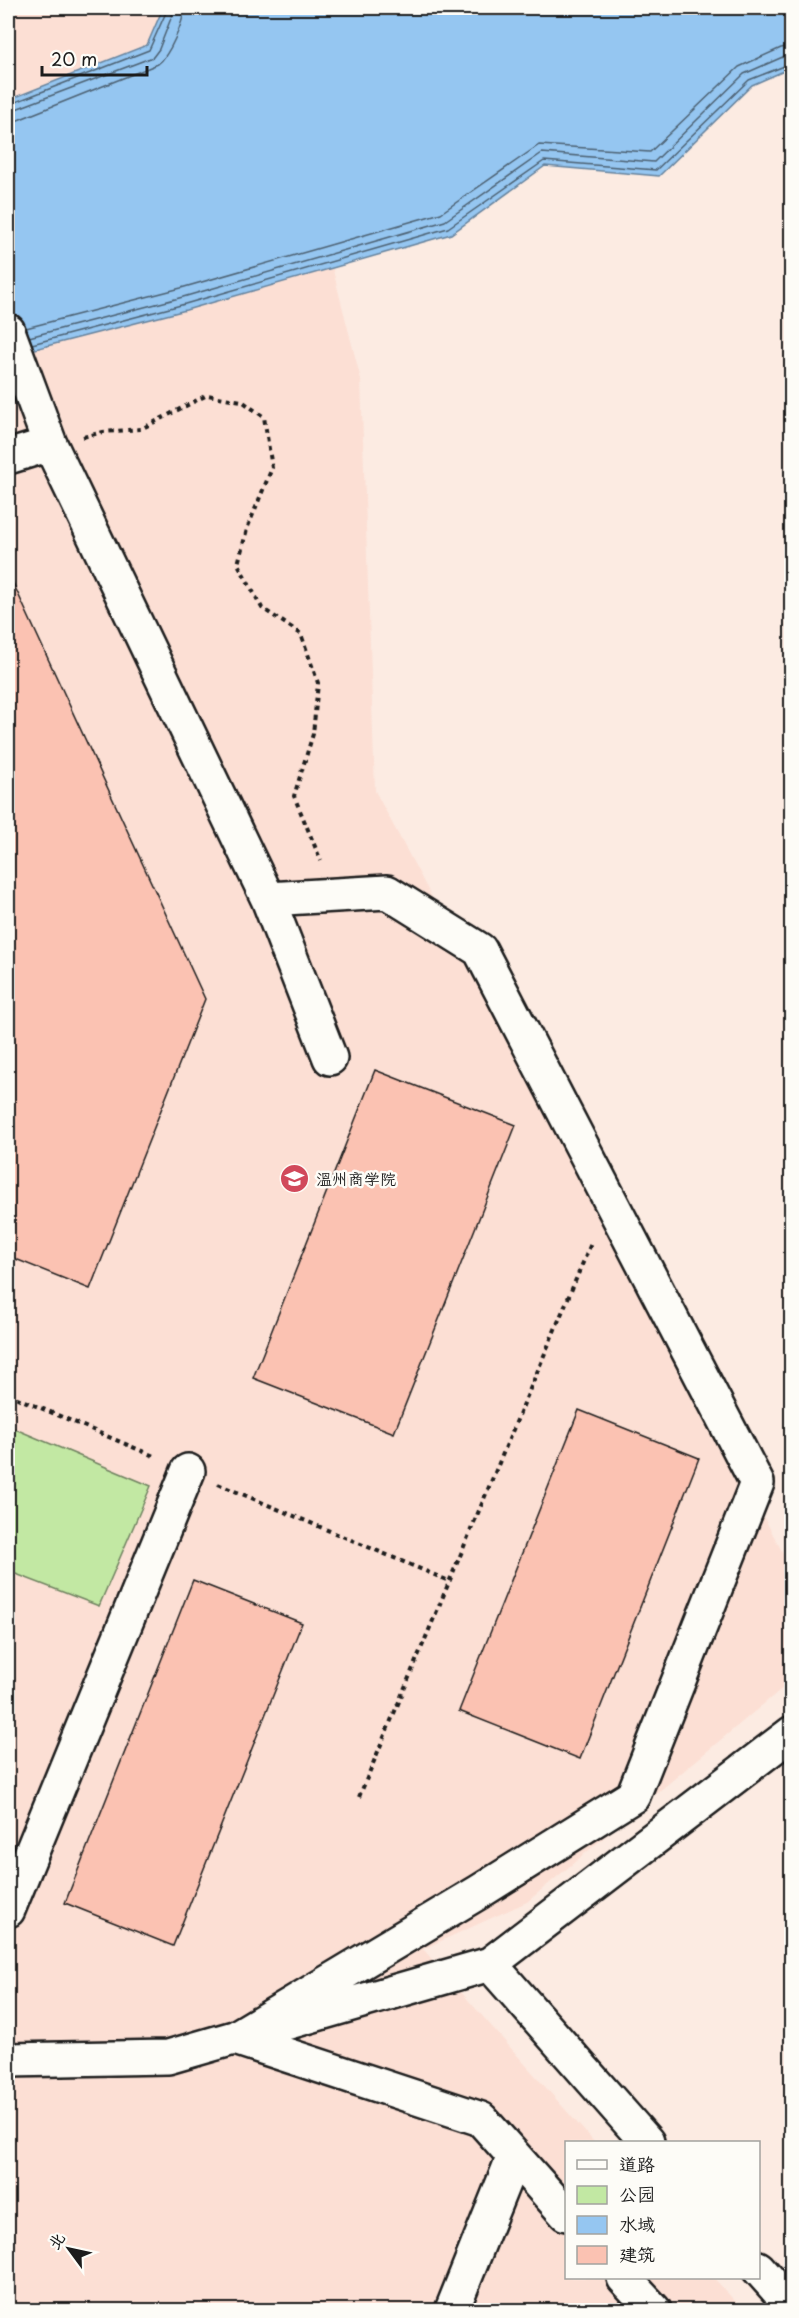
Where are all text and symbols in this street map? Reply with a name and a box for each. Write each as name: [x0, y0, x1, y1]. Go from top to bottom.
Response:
scale bar: [42, 39, 147, 77]
text: 20 m: [51, 45, 97, 72]
school or university icon: 温州商学院: [279, 1163, 311, 1195]
place label: 温州商学院: [316, 1166, 396, 1190]
legend: [565, 2141, 760, 2279]
text: 道路: [619, 2150, 655, 2177]
text: 公园: [619, 2180, 655, 2207]
text: 水域: [619, 2210, 655, 2237]
north arrow: [39, 2219, 99, 2279]
text: 北: [41, 2227, 70, 2254]
text: 建筑: [619, 2240, 655, 2267]

